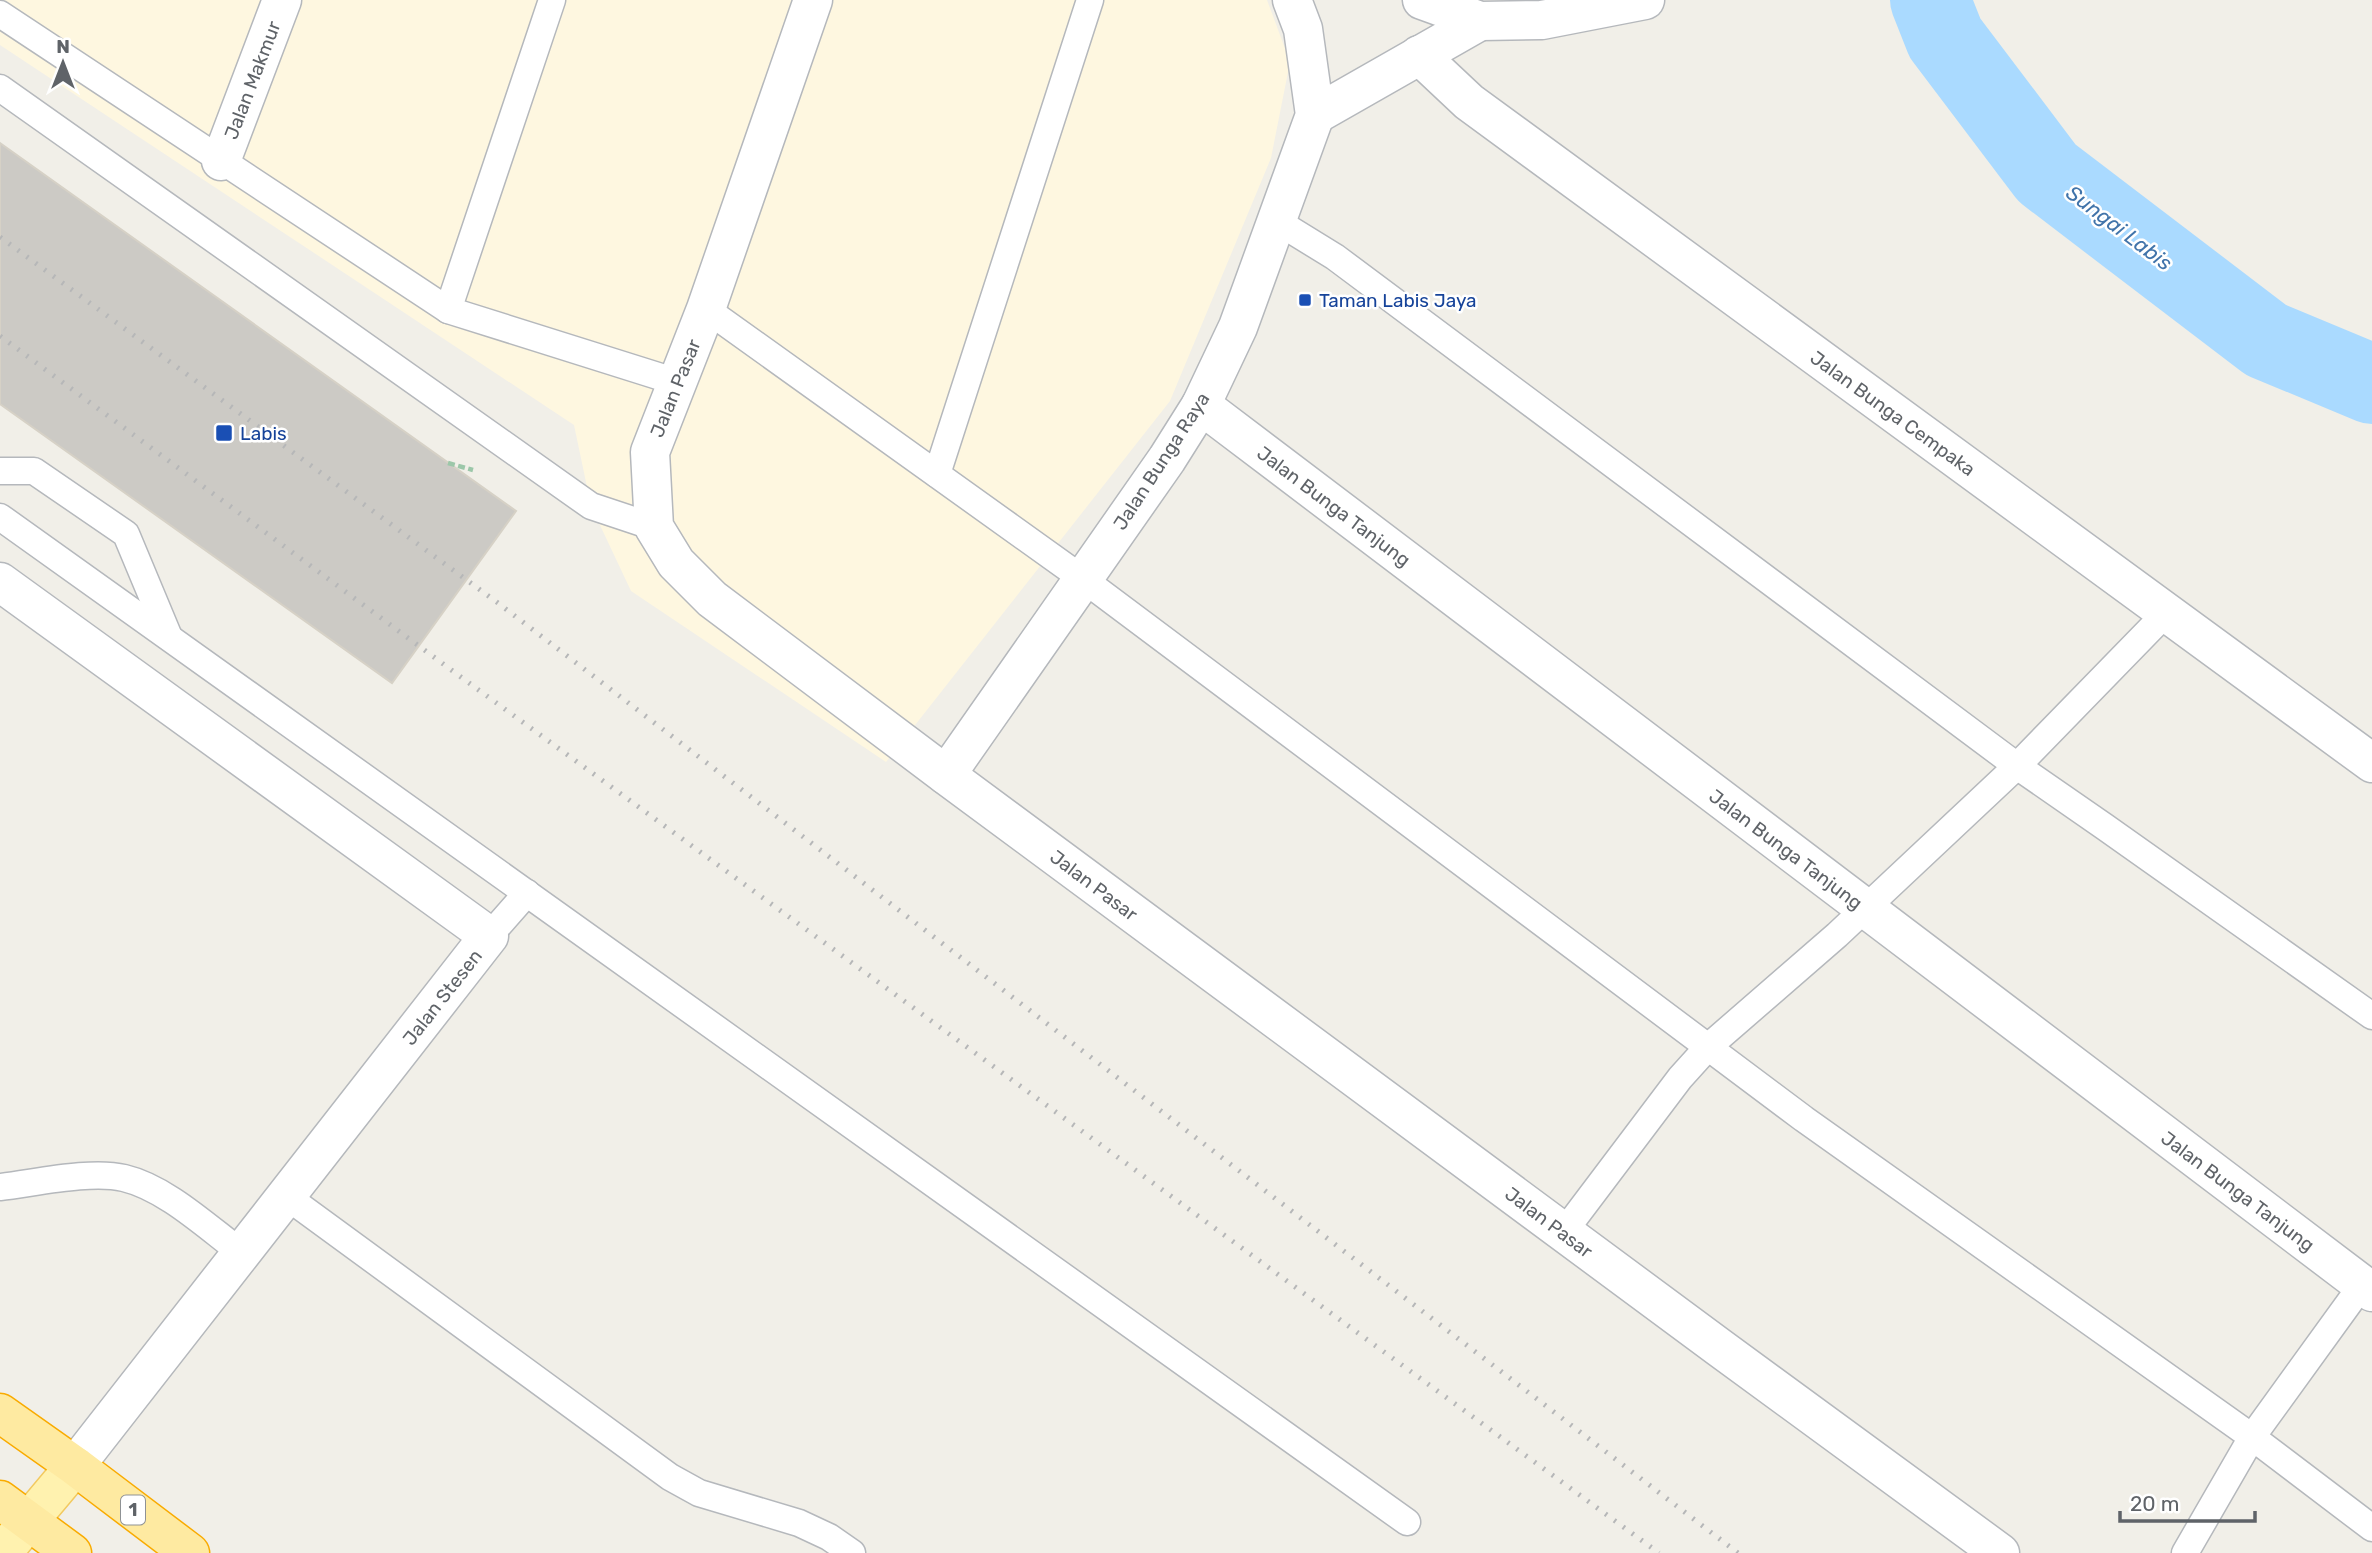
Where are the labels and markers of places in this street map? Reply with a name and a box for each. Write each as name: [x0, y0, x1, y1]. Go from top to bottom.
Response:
place label: Taman Labis Jaya: [1319, 289, 1477, 312]
marker: Taman Labis Jaya: [1297, 292, 1313, 308]
place label: Labis: [240, 422, 287, 445]
marker: Labis: [214, 423, 234, 443]

